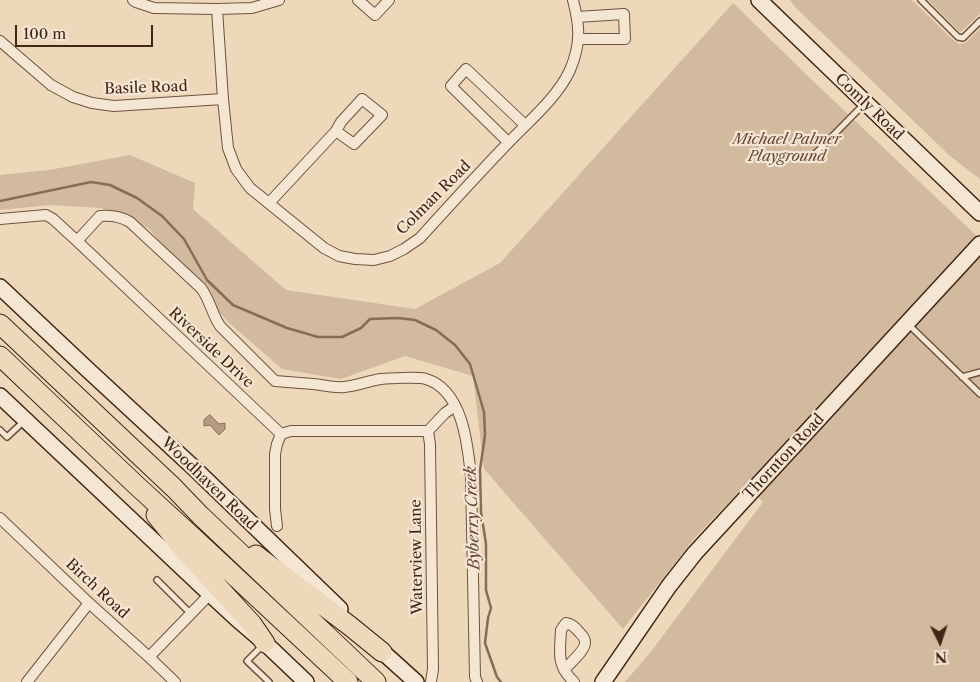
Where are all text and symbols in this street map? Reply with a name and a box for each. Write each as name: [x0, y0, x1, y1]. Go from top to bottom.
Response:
scale bar: [18, 15, 155, 47]
text: 100 m: [23, 24, 66, 43]
street label: Comly Road: [831, 70, 907, 144]
street label: Basile Road: [104, 78, 188, 98]
park label: Michael Palmer Playground: [733, 131, 841, 166]
street label: Colman Road: [393, 157, 475, 239]
street label: Riverside Drive: [165, 304, 257, 392]
street label: Thornton Road: [740, 410, 828, 504]
street label: Woodhaven Road: [157, 434, 261, 534]
water label: Byberry Creek: [462, 466, 484, 570]
street label: Waterview Lane: [407, 499, 427, 615]
street label: Birch Road: [62, 555, 132, 623]
north arrow: [915, 617, 965, 667]
text: N: [934, 648, 948, 666]

